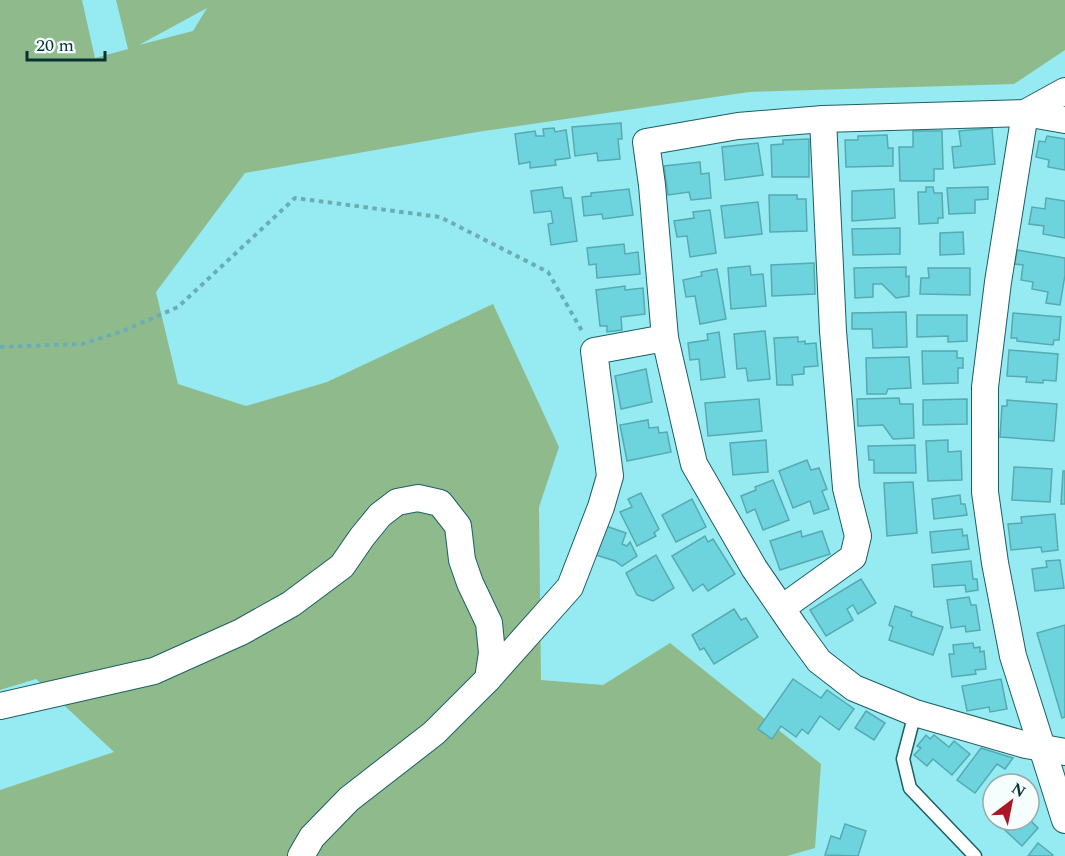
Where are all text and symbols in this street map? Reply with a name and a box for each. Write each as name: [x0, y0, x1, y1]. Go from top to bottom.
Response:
scale bar: [27, 24, 105, 62]
text: 20 m: [36, 32, 74, 59]
north arrow: [981, 772, 1041, 832]
text: N: [1007, 776, 1030, 804]

